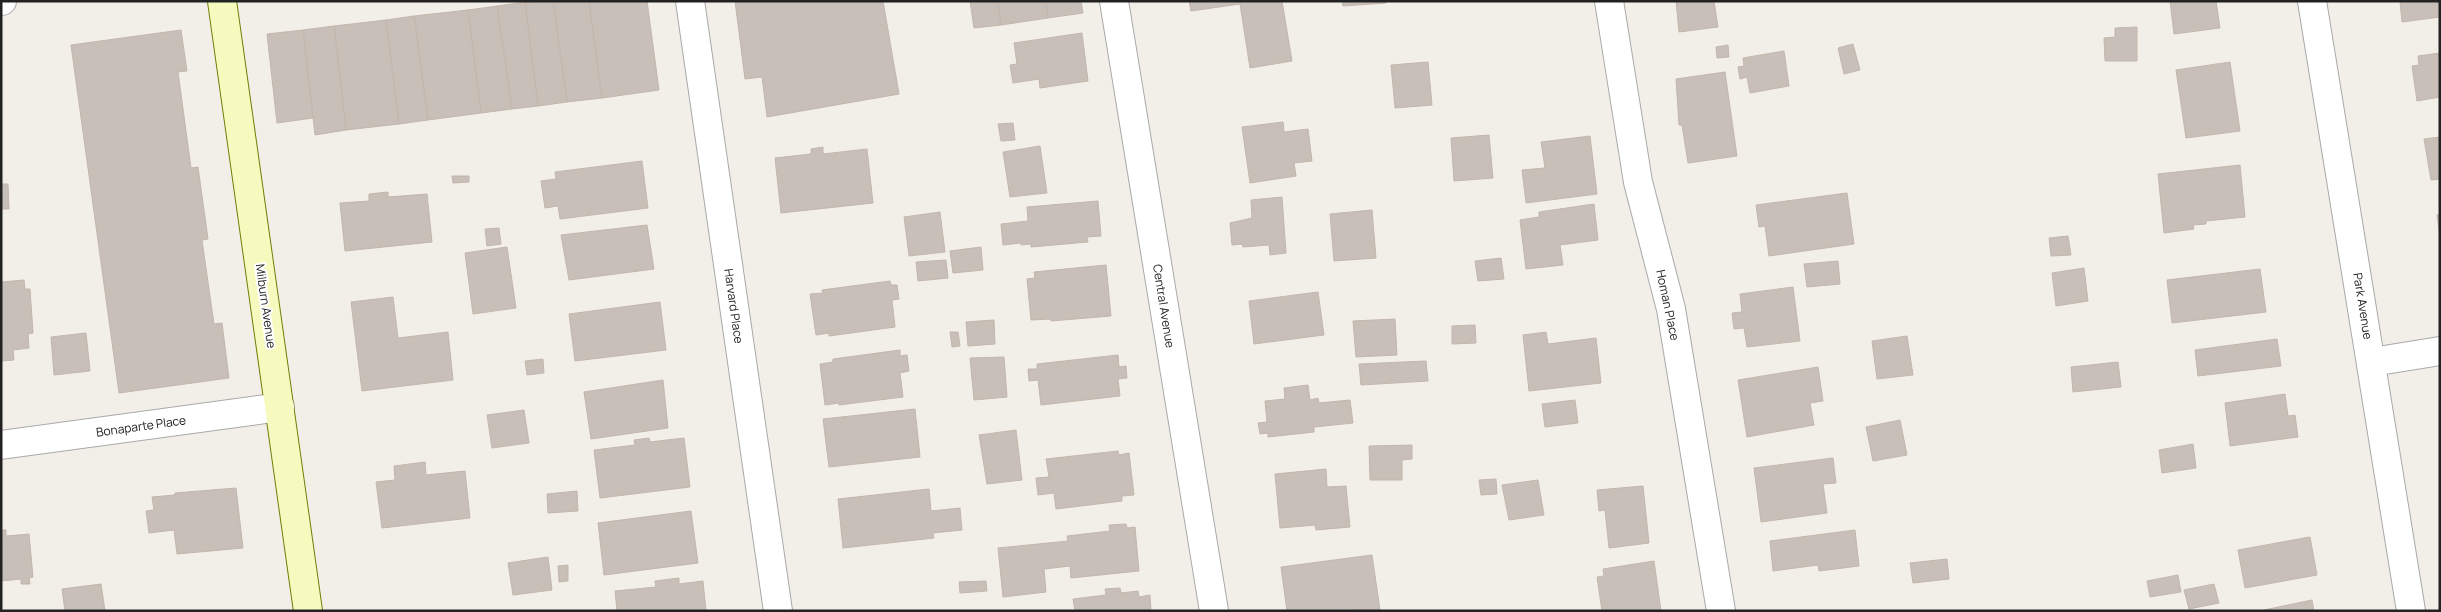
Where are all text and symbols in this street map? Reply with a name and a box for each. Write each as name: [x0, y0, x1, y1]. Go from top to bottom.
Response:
street label: Milburn Avenue: [252, 263, 280, 349]
street label: Central Avenue: [1149, 263, 1179, 349]
street label: Harvard Place: [720, 267, 748, 345]
street label: Homan Place: [1652, 268, 1684, 342]
street label: Park Avenue: [2349, 271, 2377, 341]
street label: Bonaparte Place: [95, 411, 187, 441]

